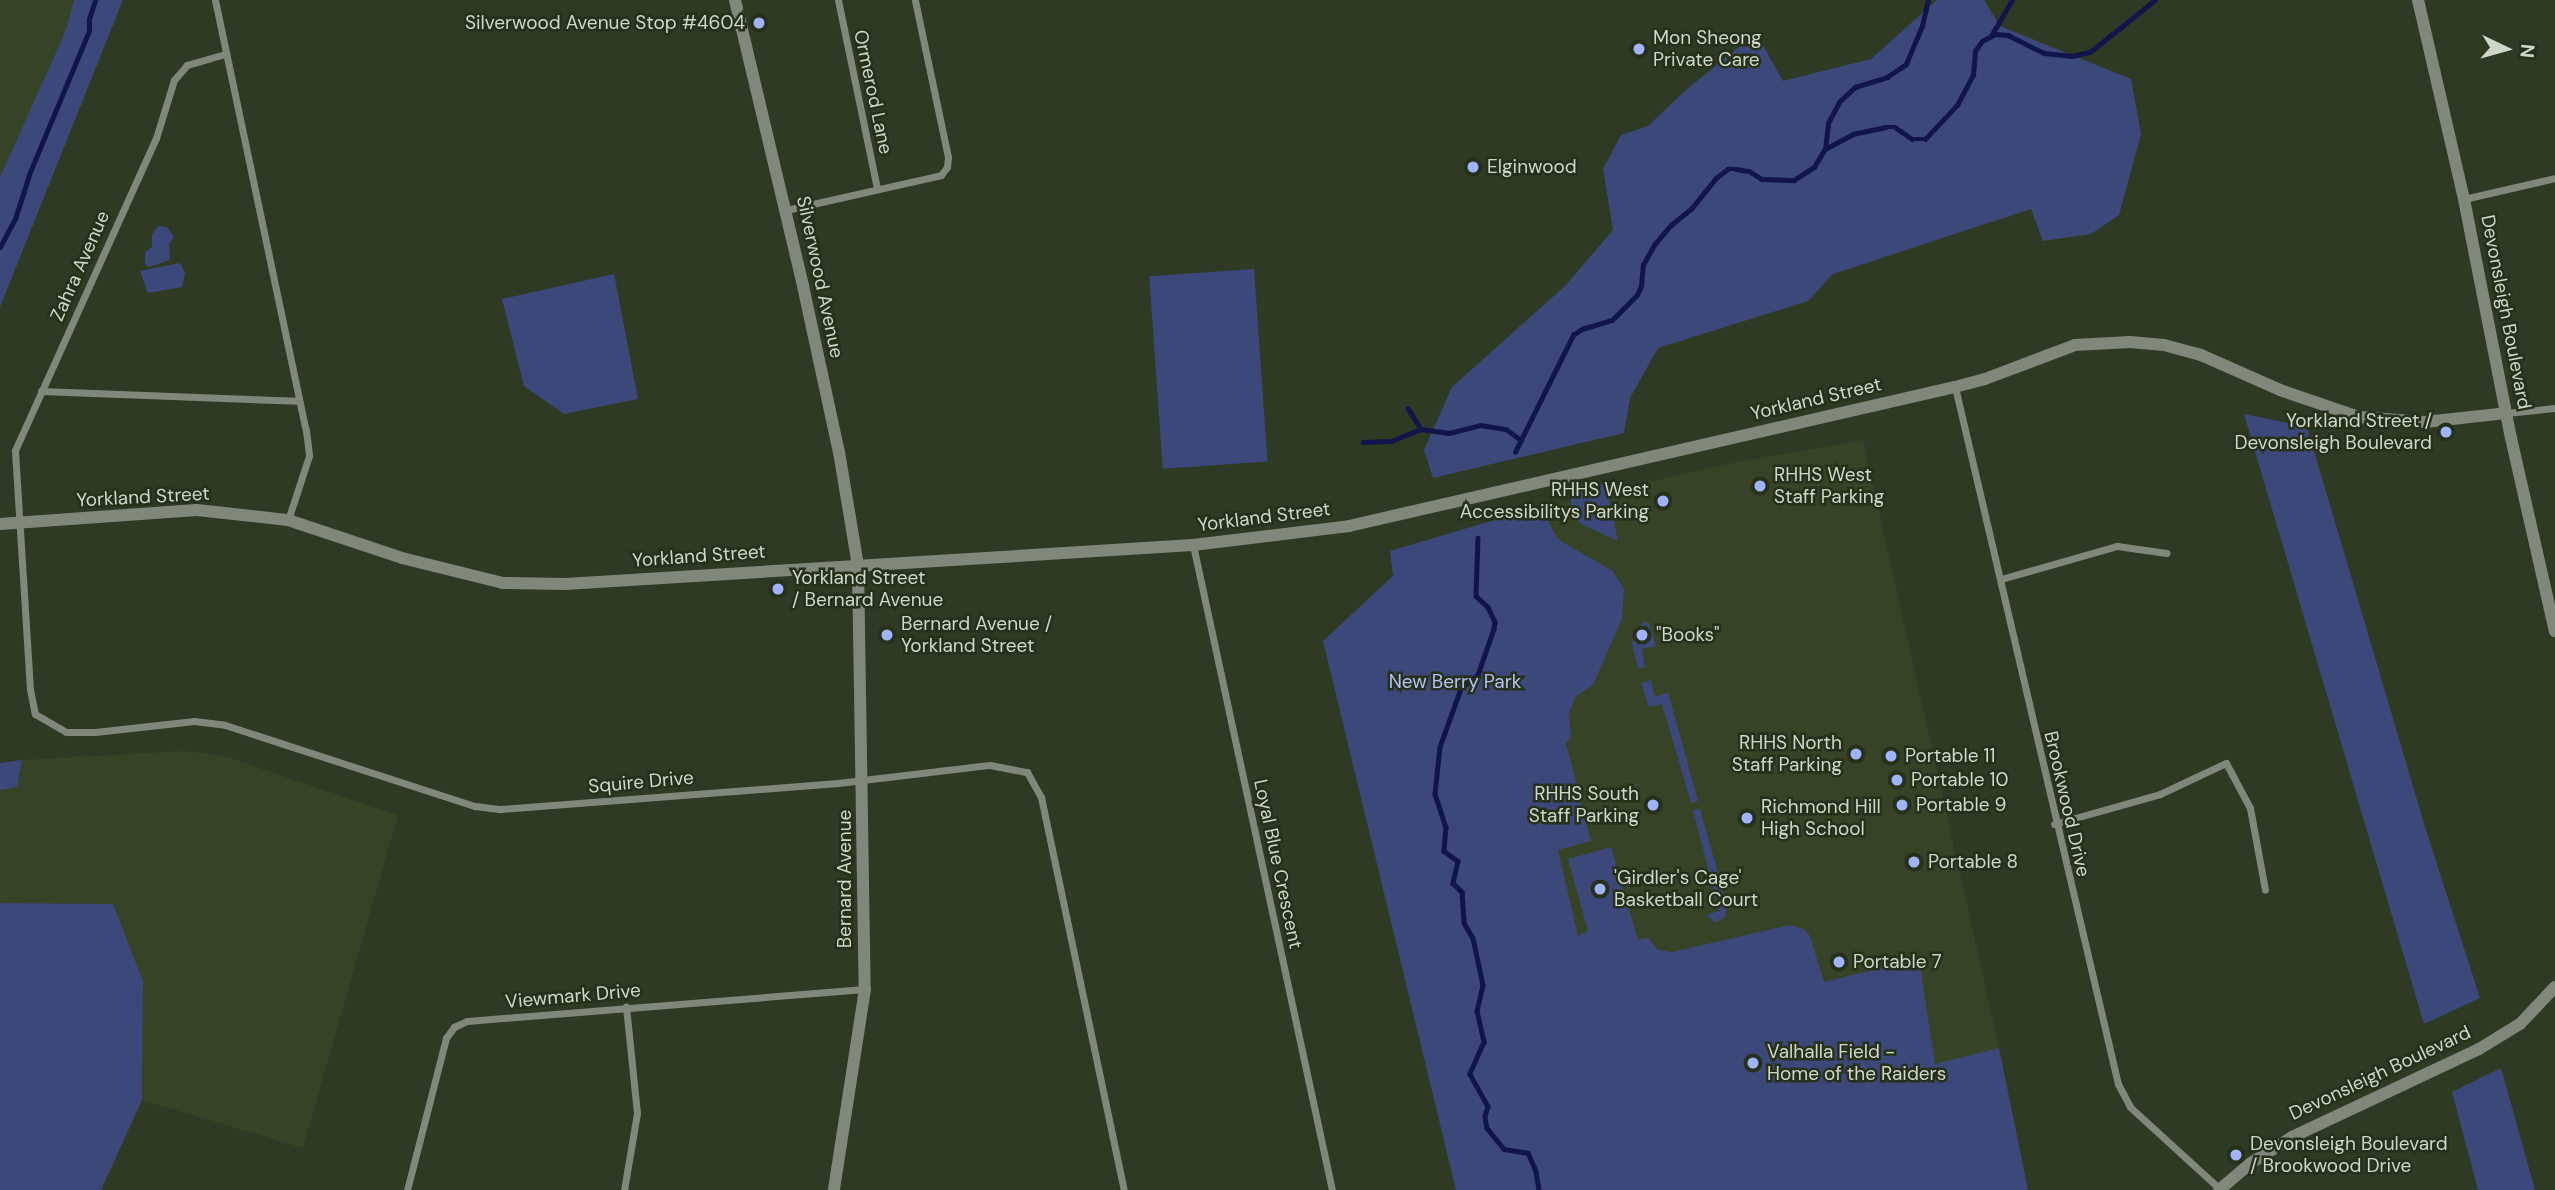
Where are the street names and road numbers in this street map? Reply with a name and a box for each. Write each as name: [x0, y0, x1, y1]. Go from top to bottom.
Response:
street label: Ormerod Lane: [849, 28, 897, 156]
street label: Silverwood Avenue: [792, 194, 848, 360]
street label: Zahra Avenue: [45, 207, 115, 325]
street label: Devonsleigh Boulevard: [2476, 213, 2536, 411]
street label: Yorkland Street: [1748, 373, 1884, 425]
street label: Yorkland Street: [76, 482, 210, 512]
street label: Yorkland Street: [1196, 498, 1332, 536]
street label: Yorkland Street: [632, 540, 766, 572]
street label: Brookwood Drive: [2039, 729, 2095, 879]
street label: Squire Drive: [587, 766, 695, 798]
street label: Loyal Blue Crescent: [1249, 777, 1307, 951]
street label: Bernard Avenue: [834, 810, 856, 948]
street label: Viewmark Drive: [504, 979, 642, 1013]
street label: Devonsleigh Boulevard: [2286, 1021, 2474, 1125]

